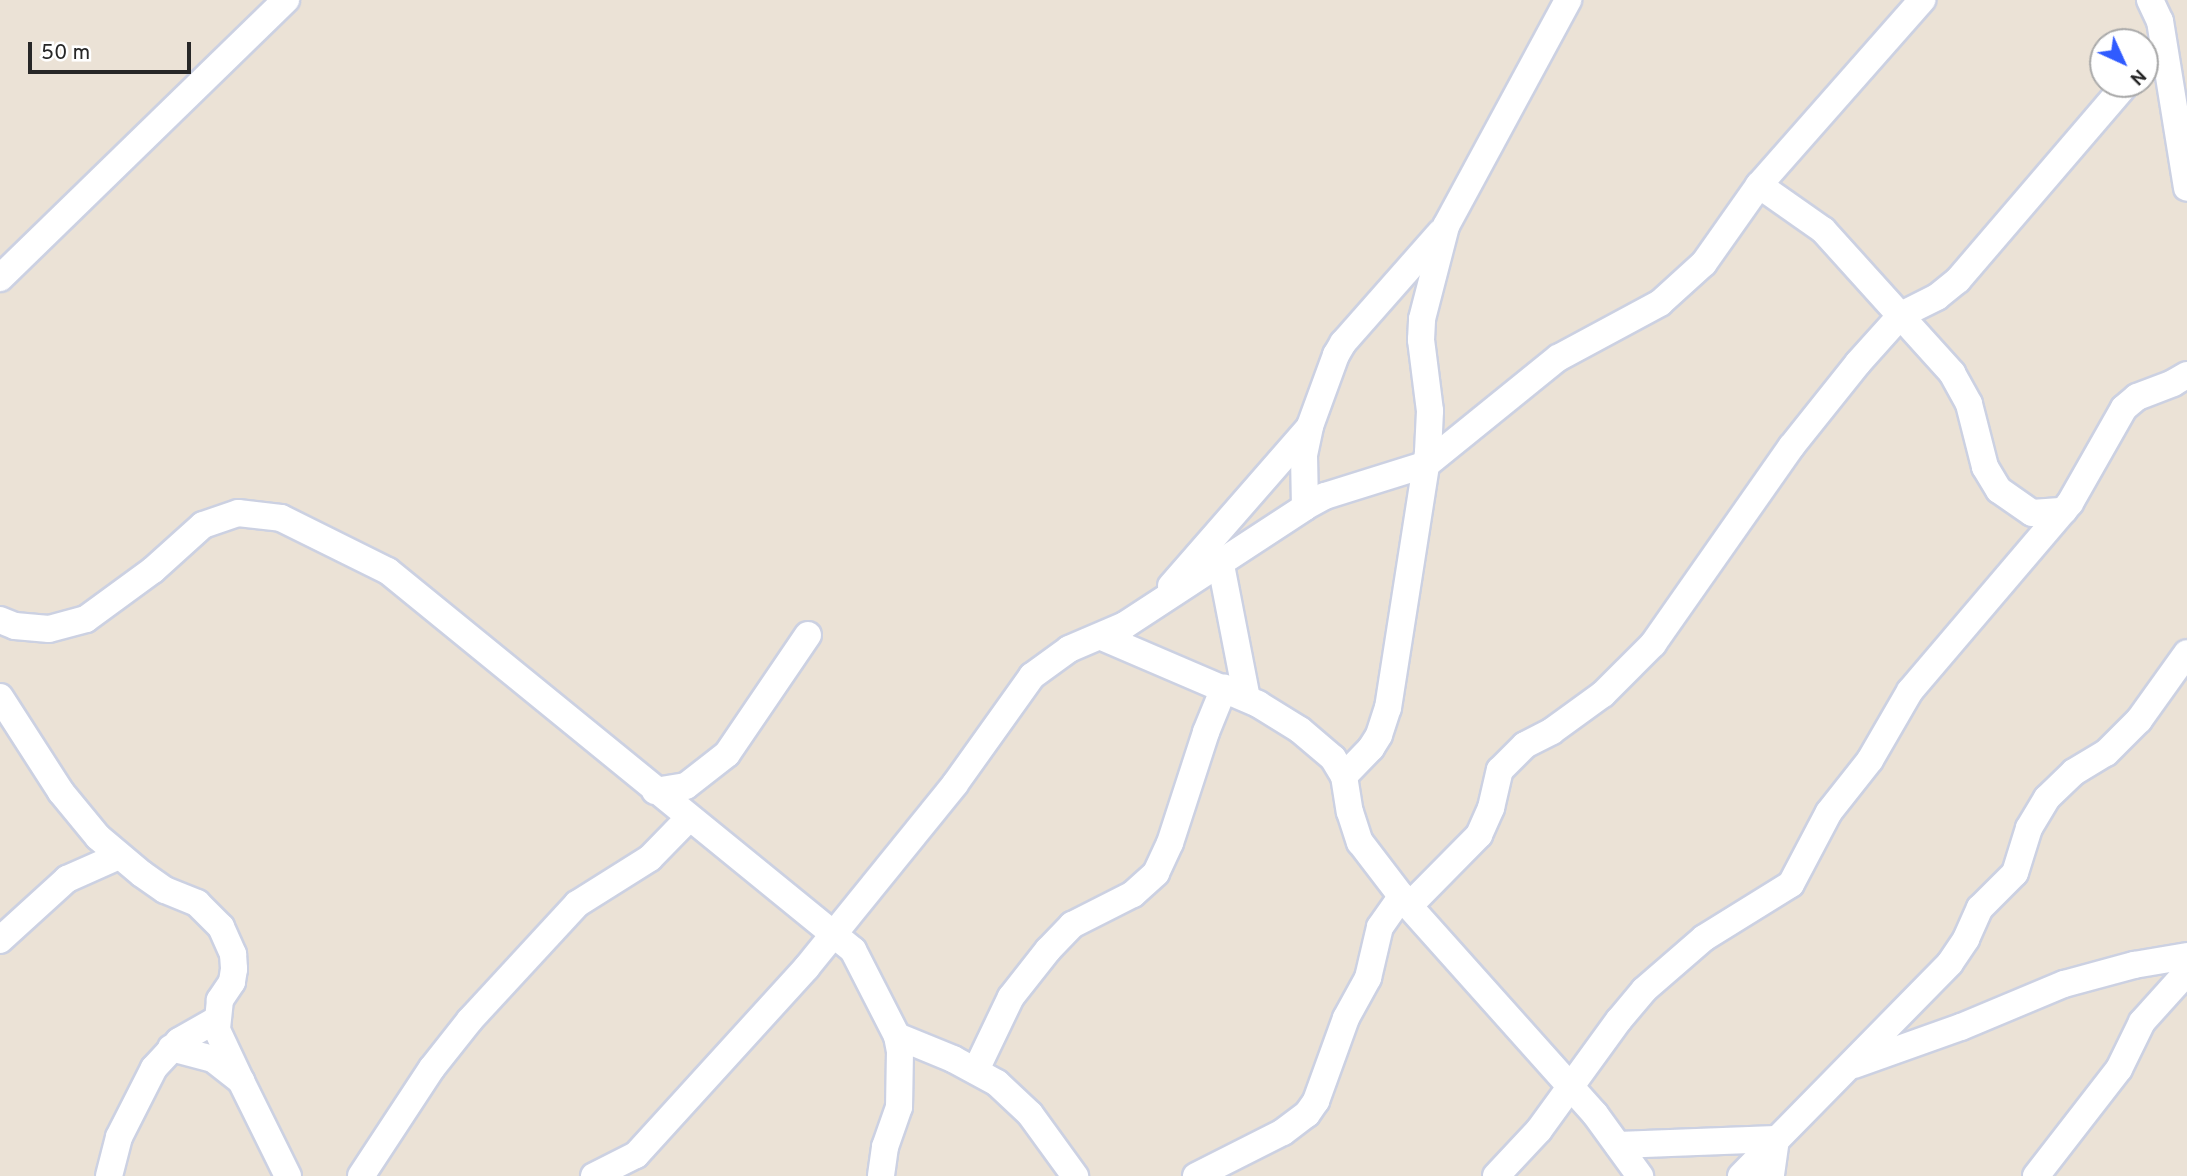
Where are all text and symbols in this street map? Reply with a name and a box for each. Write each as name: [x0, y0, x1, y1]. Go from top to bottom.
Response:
scale bar: [32, 28, 194, 72]
north arrow: [2089, 28, 2159, 98]
text: 50 m: [41, 40, 90, 67]
text: N: [2124, 63, 2151, 90]

